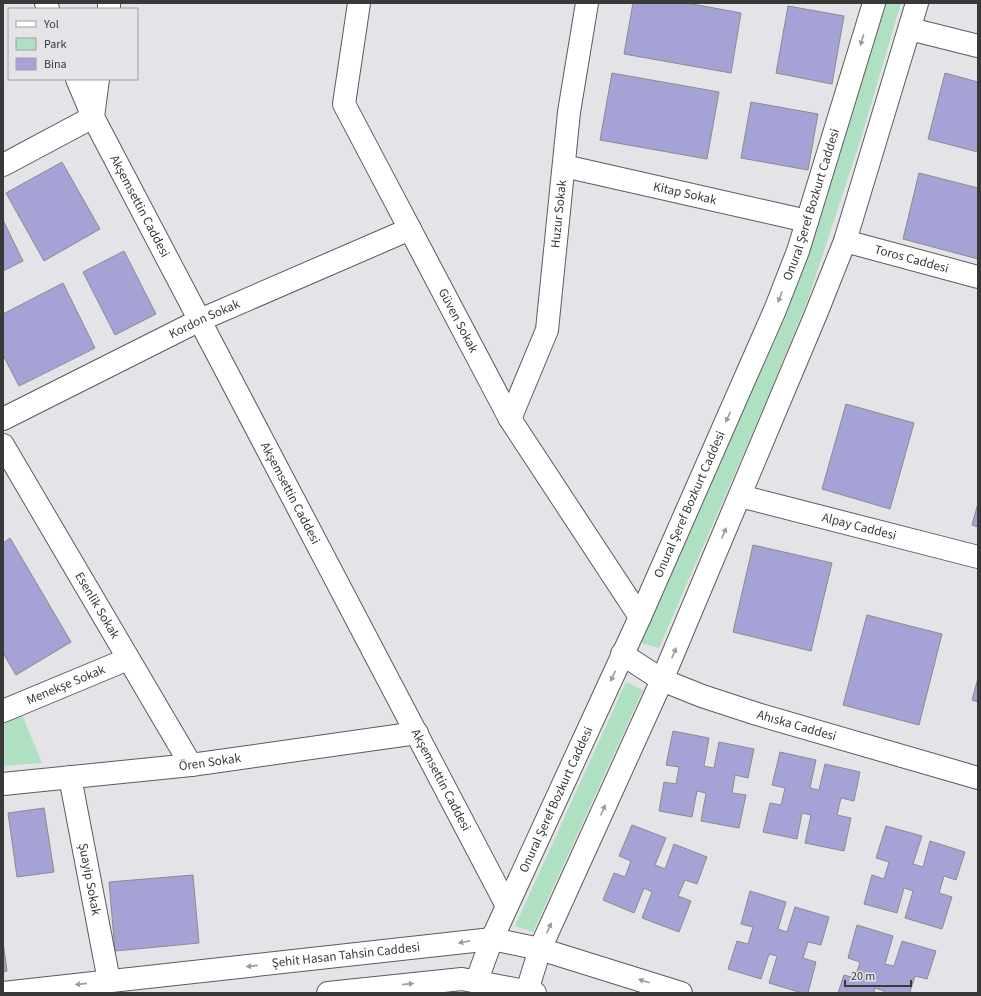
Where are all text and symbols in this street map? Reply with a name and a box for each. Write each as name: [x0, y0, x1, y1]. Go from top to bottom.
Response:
legend: [8, 8, 138, 80]
text: Yol: [43, 16, 59, 33]
one-way arrow: [859, 35, 865, 47]
text: Park: [44, 36, 66, 53]
text: Bina: [44, 56, 67, 73]
street label: Onural Şeref Bozkurt Caddesi: [778, 126, 844, 283]
street label: Akşemsettin Caddesi: [106, 152, 174, 260]
street label: Kitap Sokak: [651, 177, 719, 209]
street label: Huzur Sokak: [546, 178, 571, 249]
street label: Toros Caddesi: [872, 240, 951, 278]
street label: Güven Sokak: [434, 285, 483, 357]
one-way arrow: [777, 292, 783, 304]
street label: Kordon Sokak: [166, 295, 243, 343]
one-way arrow: [725, 411, 731, 423]
street label: Onural Şeref Bozkurt Caddesi: [649, 428, 730, 581]
street label: Akşemsettin Caddesi: [256, 439, 325, 547]
street label: Alpay Caddesi: [820, 508, 898, 545]
one-way arrow: [721, 527, 727, 538]
street label: Esenlik Sokak: [71, 569, 124, 643]
one-way arrow: [671, 646, 677, 658]
street label: Menekşe Sokak: [24, 660, 108, 709]
one-way arrow: [610, 670, 616, 682]
street label: Ahıska Caddesi: [755, 705, 839, 746]
street label: Onural Şeref Bozkurt Caddesi: [515, 724, 597, 876]
street label: Akşemsettin Caddesi: [407, 726, 475, 834]
street label: Ören Sokak: [178, 749, 243, 775]
one-way arrow: [600, 804, 606, 815]
street label: Şuayip Sokak: [74, 842, 105, 917]
one-way arrow: [546, 922, 552, 933]
street label: Şehit Hasan Tahsin Caddesi: [271, 938, 421, 972]
one-way arrow: [458, 939, 470, 945]
scale bar: [845, 962, 911, 988]
one-way arrow: [246, 963, 258, 969]
text: 20 m: [851, 968, 875, 985]
one-way arrow: [638, 978, 650, 984]
one-way arrow: [75, 981, 87, 988]
one-way arrow: [402, 981, 414, 987]

